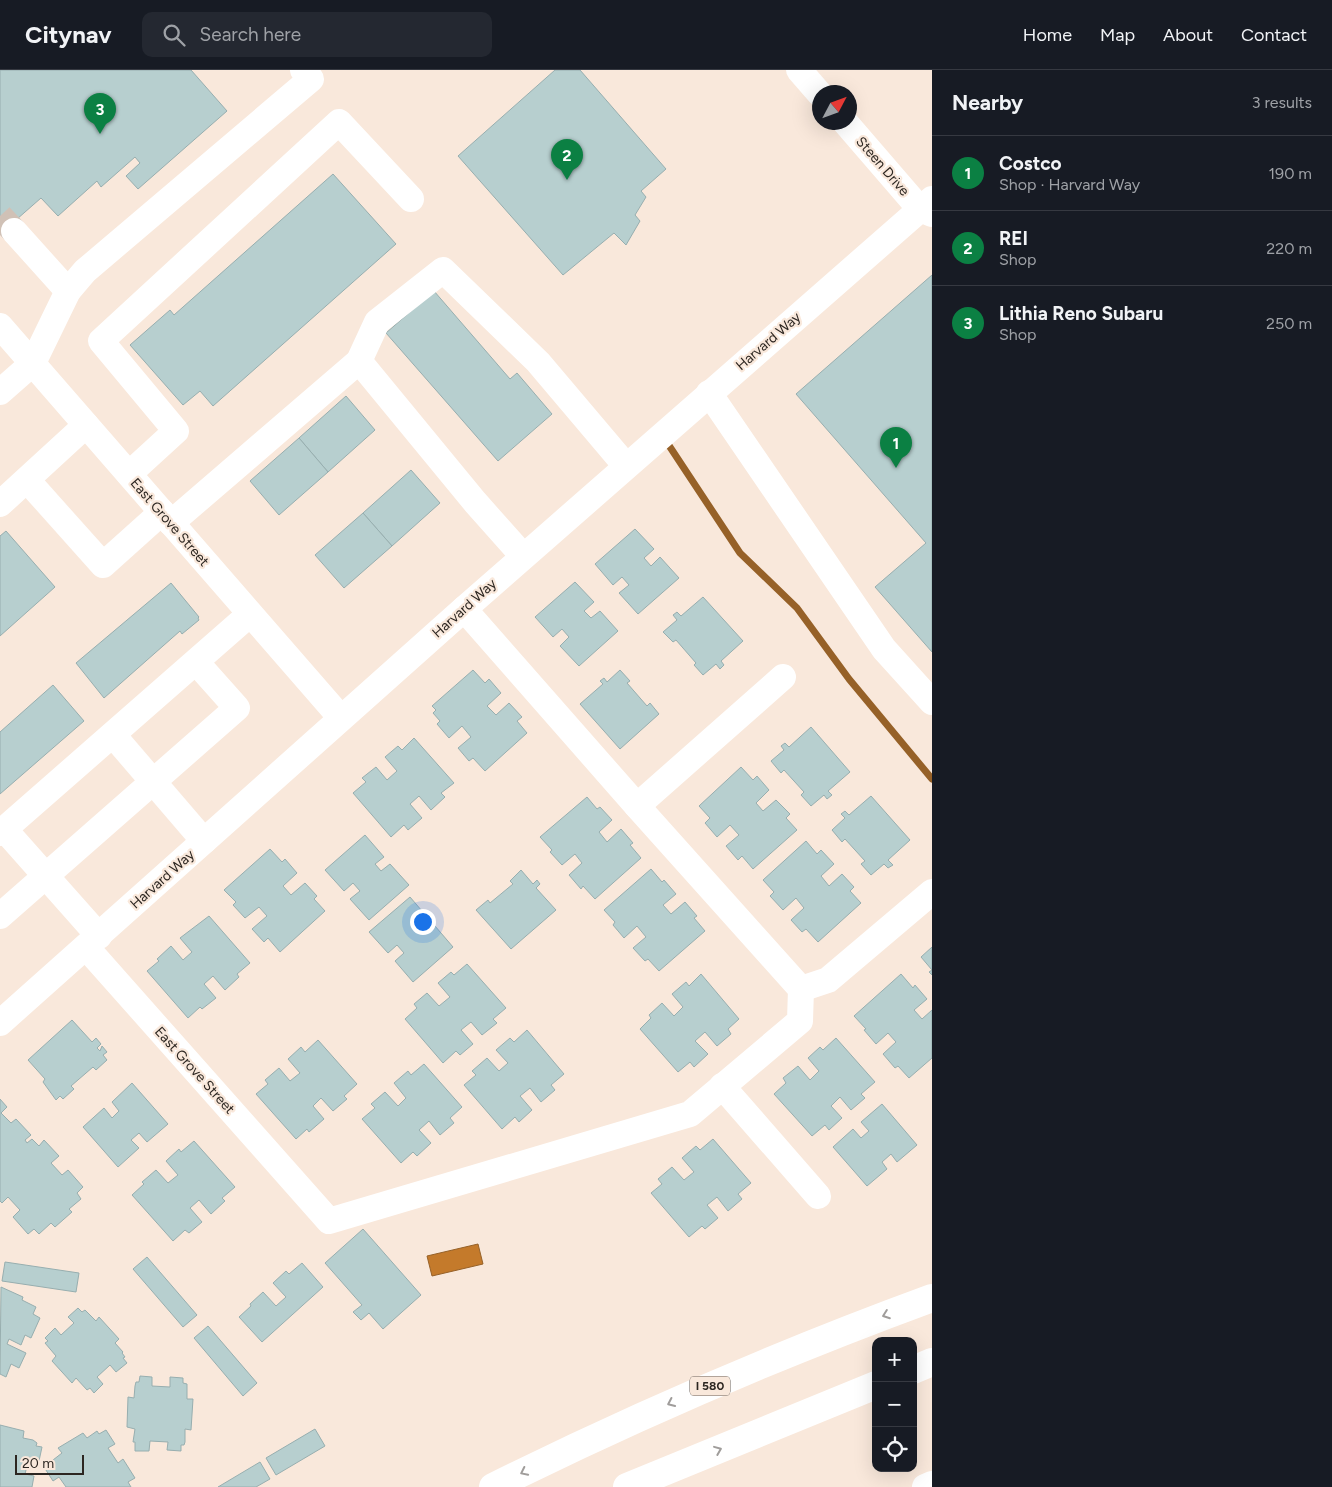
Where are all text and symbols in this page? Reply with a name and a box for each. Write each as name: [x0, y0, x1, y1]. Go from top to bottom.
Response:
search box: [142, 12, 492, 57]
text: Citynav: [25, 20, 112, 49]
icon: search: [160, 21, 188, 49]
text: Search here: [200, 23, 301, 46]
text: Home: [1023, 24, 1072, 46]
text: Map: [1100, 24, 1135, 46]
text: About: [1163, 24, 1213, 46]
text: Contact: [1241, 24, 1307, 46]
north arrow: [812, 85, 857, 130]
text: Nearby: [952, 90, 1023, 115]
pin: 3: [84, 93, 116, 134]
text: 3 results: [1252, 93, 1312, 112]
street label: Steen Drive: [852, 133, 913, 200]
pin: 2: [551, 139, 583, 180]
text: Costco: [999, 152, 1062, 175]
text: 1: [965, 164, 971, 183]
text: 190 m: [1269, 164, 1312, 183]
text: Shop · Harvard Way: [999, 175, 1140, 194]
text: REI: [999, 227, 1028, 250]
text: 2: [963, 239, 973, 258]
text: 220 m: [1266, 239, 1312, 258]
text: Shop: [999, 250, 1037, 269]
text: Lithia Reno Subaru: [999, 302, 1163, 325]
street label: Harvard Way: [732, 308, 805, 374]
text: 3: [964, 314, 972, 333]
text: 250 m: [1266, 314, 1312, 333]
text: Shop: [999, 325, 1037, 344]
pin: 1: [880, 427, 912, 468]
street label: East Grove Street: [127, 475, 213, 570]
street label: Harvard Way: [429, 575, 500, 642]
street label: Harvard Way: [127, 846, 198, 913]
your location: [410, 909, 436, 935]
street label: East Grove Street: [151, 1023, 238, 1117]
one-way arrow: [882, 1309, 891, 1319]
map controls: [872, 1337, 917, 1472]
button: +: [872, 1337, 917, 1382]
road number: I 580: [690, 1376, 730, 1395]
button: −: [872, 1382, 917, 1427]
one-way arrow: [667, 1397, 676, 1408]
button: locate: [872, 1427, 917, 1472]
one-way arrow: [713, 1445, 722, 1456]
scale bar: [15, 1452, 84, 1475]
text: 20 m: [22, 1455, 54, 1472]
one-way arrow: [520, 1466, 529, 1476]

